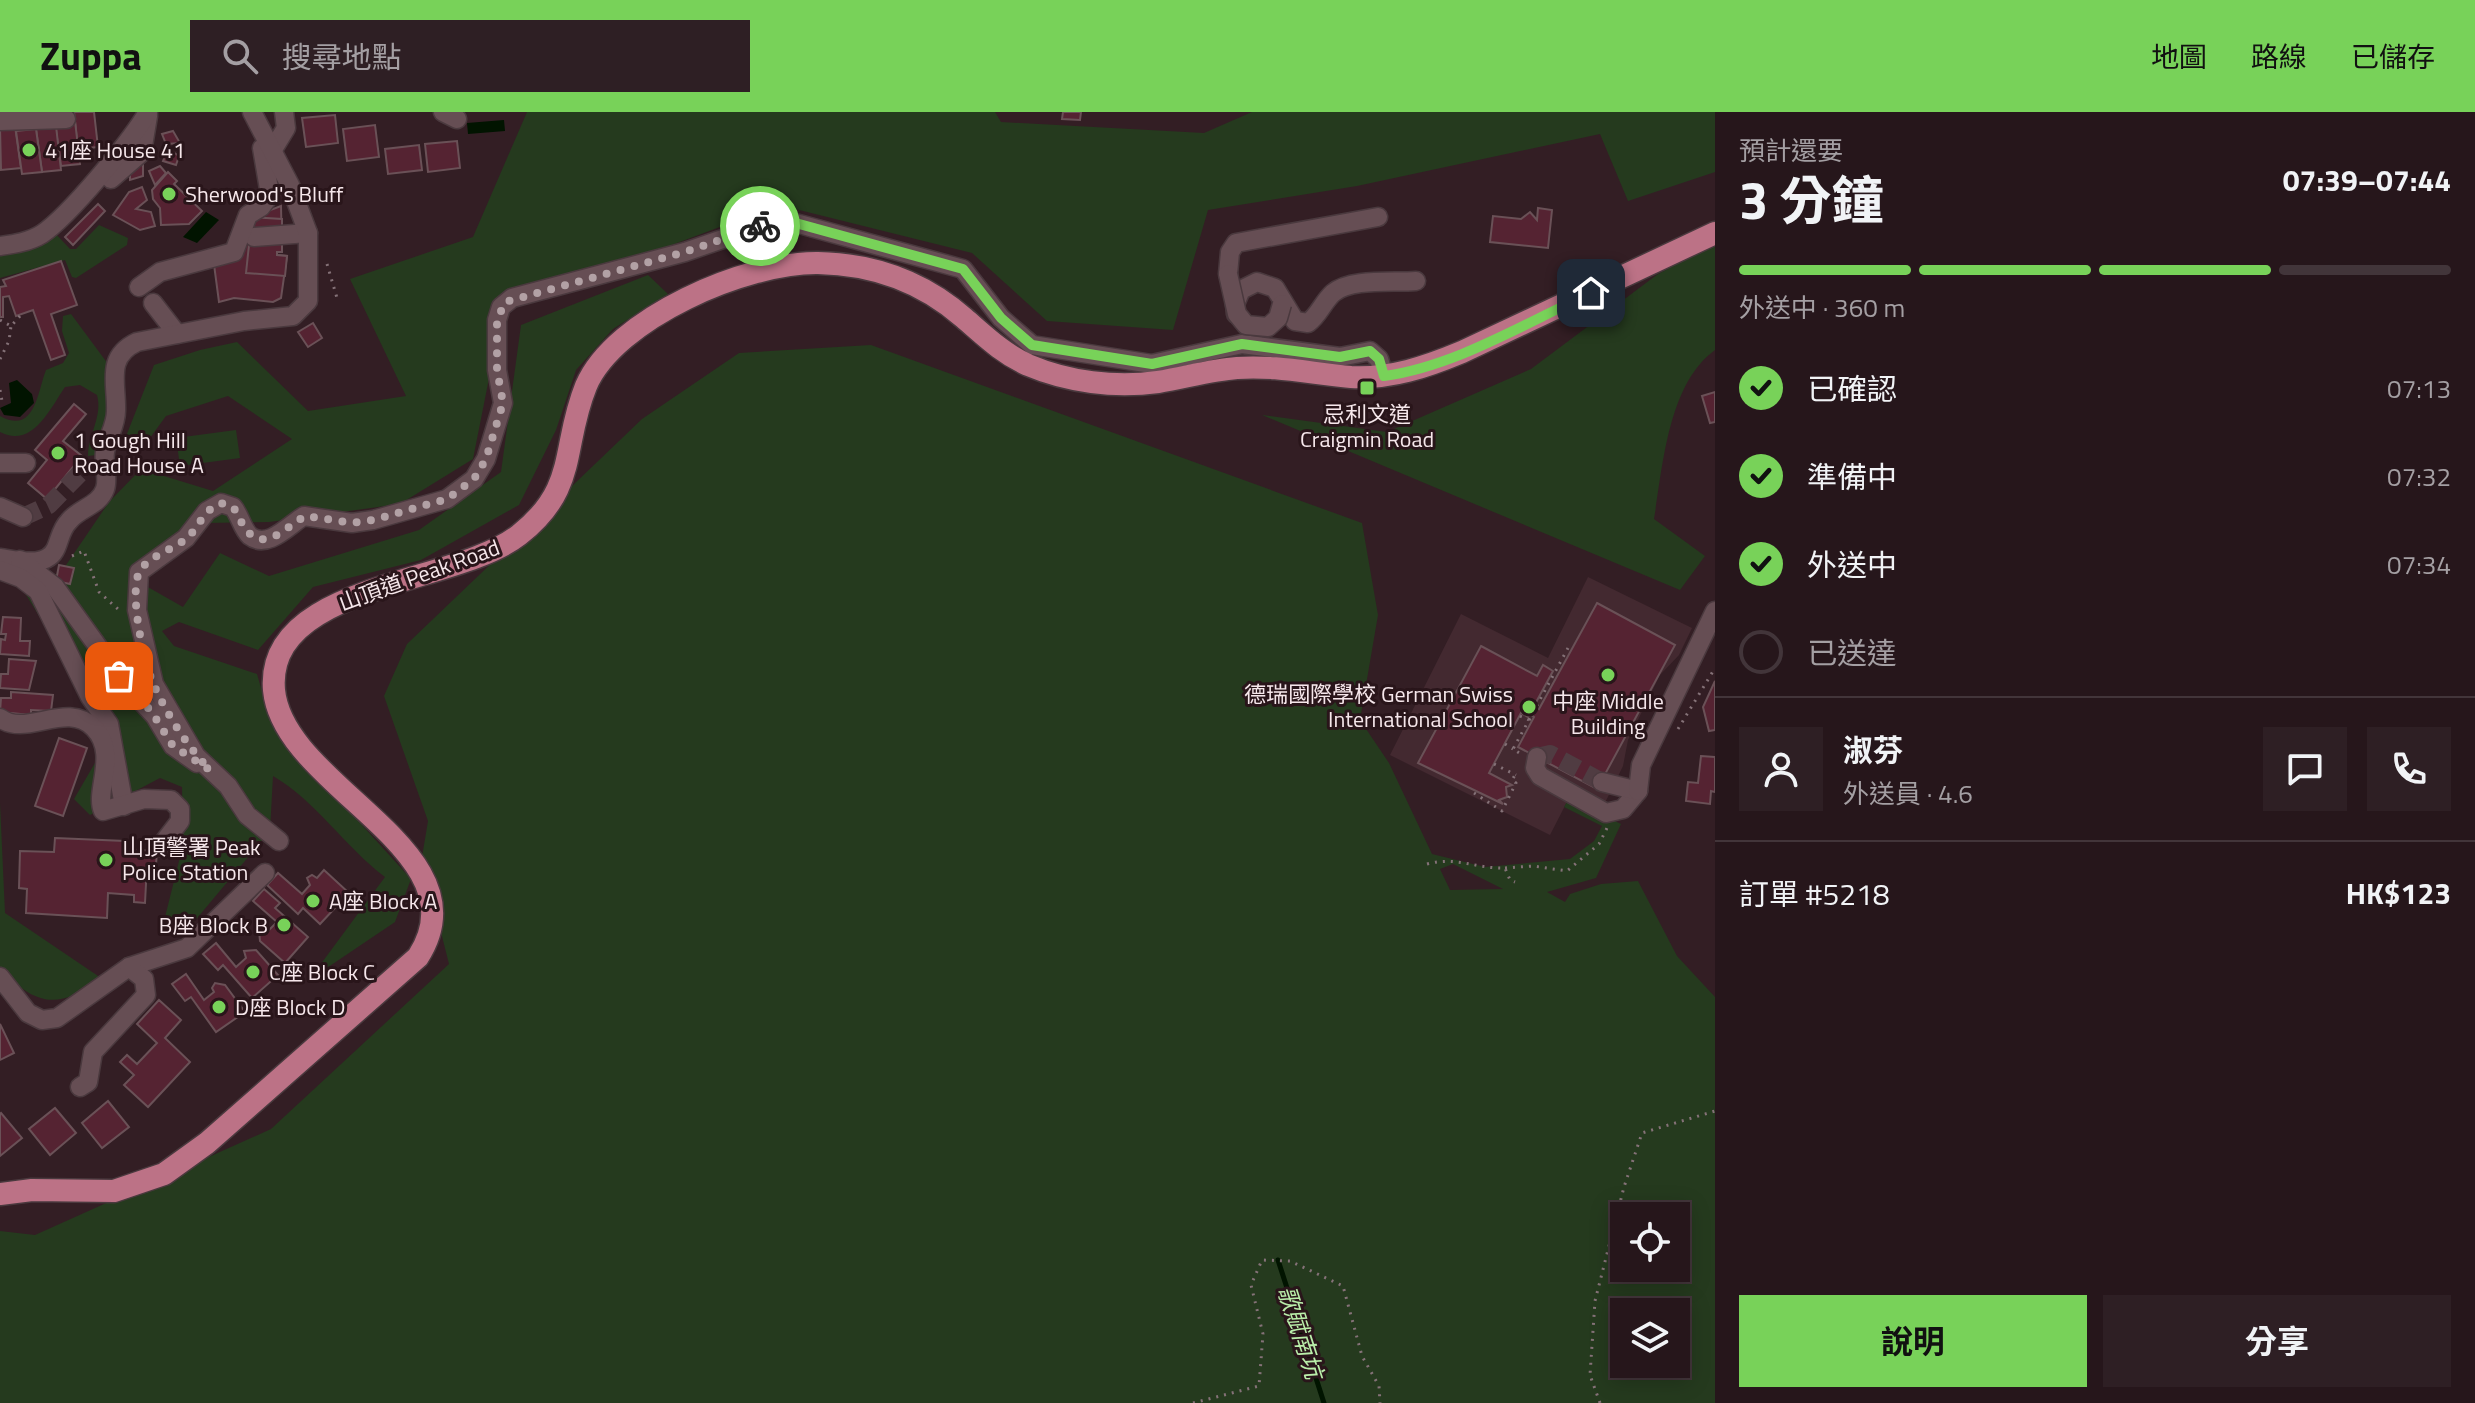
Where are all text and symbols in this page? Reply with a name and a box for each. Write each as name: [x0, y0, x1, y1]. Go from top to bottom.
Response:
search box: [190, 20, 750, 92]
text: Zuppa: [40, 27, 142, 85]
icon: search: [218, 34, 262, 78]
text: 搜尋地點: [282, 34, 402, 80]
text: 地圖: [2151, 35, 2207, 78]
text: 路線: [2251, 35, 2307, 78]
text: 已儲存: [2351, 35, 2435, 78]
text: 預計還要: [1739, 131, 1843, 170]
place label: 41座 House 41: [45, 133, 185, 167]
marker: 41座 House 41: [20, 141, 38, 159]
text: 07:39–07:44: [2283, 157, 2451, 203]
text: 3 分鐘: [1739, 160, 1884, 239]
place label: Sherwood's Bluff: [185, 177, 344, 211]
marker: Sherwood's Bluff: [160, 185, 178, 203]
courier: [720, 186, 800, 266]
icon: bike: [738, 204, 782, 248]
pin: [1557, 259, 1625, 327]
icon: home: [1569, 271, 1613, 315]
text: 外送中 · 360 m: [1739, 288, 1905, 327]
icon: check: [1739, 366, 1783, 410]
text: 已確認: [1807, 366, 1897, 412]
text: 07:13: [2387, 369, 2451, 408]
marker: 忌利文道 Craigmin Road: [1358, 379, 1376, 397]
place label: 忌利文道 Craigmin Road: [1300, 397, 1434, 456]
place label: 1 Gough Hill Road House A: [74, 423, 204, 482]
marker: 1 Gough Hill Road House A: [49, 444, 67, 462]
icon: check: [1739, 454, 1783, 498]
text: 準備中: [1807, 454, 1897, 500]
text: 07:32: [2387, 457, 2451, 496]
street label: 山頂道 Peak Road: [334, 530, 504, 620]
icon: check: [1739, 542, 1783, 586]
text: 外送中: [1807, 542, 1897, 588]
text: 07:34: [2387, 545, 2451, 584]
text: 已送達: [1807, 630, 1897, 676]
pin: [85, 642, 153, 710]
icon: bag: [97, 654, 141, 698]
marker: 中座 Middle Building: [1599, 666, 1617, 684]
place label: 德瑞國際學校 German Swiss International School: [1244, 677, 1513, 736]
place label: 中座 Middle Building: [1552, 684, 1664, 743]
marker: 德瑞國際學校 German Swiss International School: [1520, 698, 1538, 716]
button: person: [1739, 727, 1823, 811]
text: 淑芬: [1843, 727, 1903, 773]
button: chat: [2263, 727, 2347, 811]
button: phone: [2367, 727, 2451, 811]
text: 外送員 · 4.6: [1843, 774, 1973, 813]
place label: 山頂警署 Peak Police Station: [122, 830, 261, 889]
marker: 山頂警署 Peak Police Station: [97, 851, 115, 869]
text: HK$123: [2346, 870, 2451, 916]
text: 訂單 #5218: [1739, 871, 1890, 917]
place label: A座 Block A: [329, 884, 437, 918]
marker: A座 Block A: [304, 892, 322, 910]
place label: B座 Block B: [159, 908, 268, 942]
marker: B座 Block B: [275, 916, 293, 934]
place label: C座 Block C: [269, 955, 375, 989]
marker: C座 Block C: [244, 963, 262, 981]
place label: D座 Block D: [235, 990, 345, 1024]
marker: D座 Block D: [210, 998, 228, 1016]
map controls: [1610, 1202, 1690, 1378]
button: locate: [1610, 1202, 1690, 1282]
water label: 歌賦南坑: [1269, 1281, 1334, 1386]
button: 說明: [1739, 1295, 2087, 1387]
button: 分享: [2103, 1295, 2451, 1387]
button: layers: [1610, 1298, 1690, 1378]

